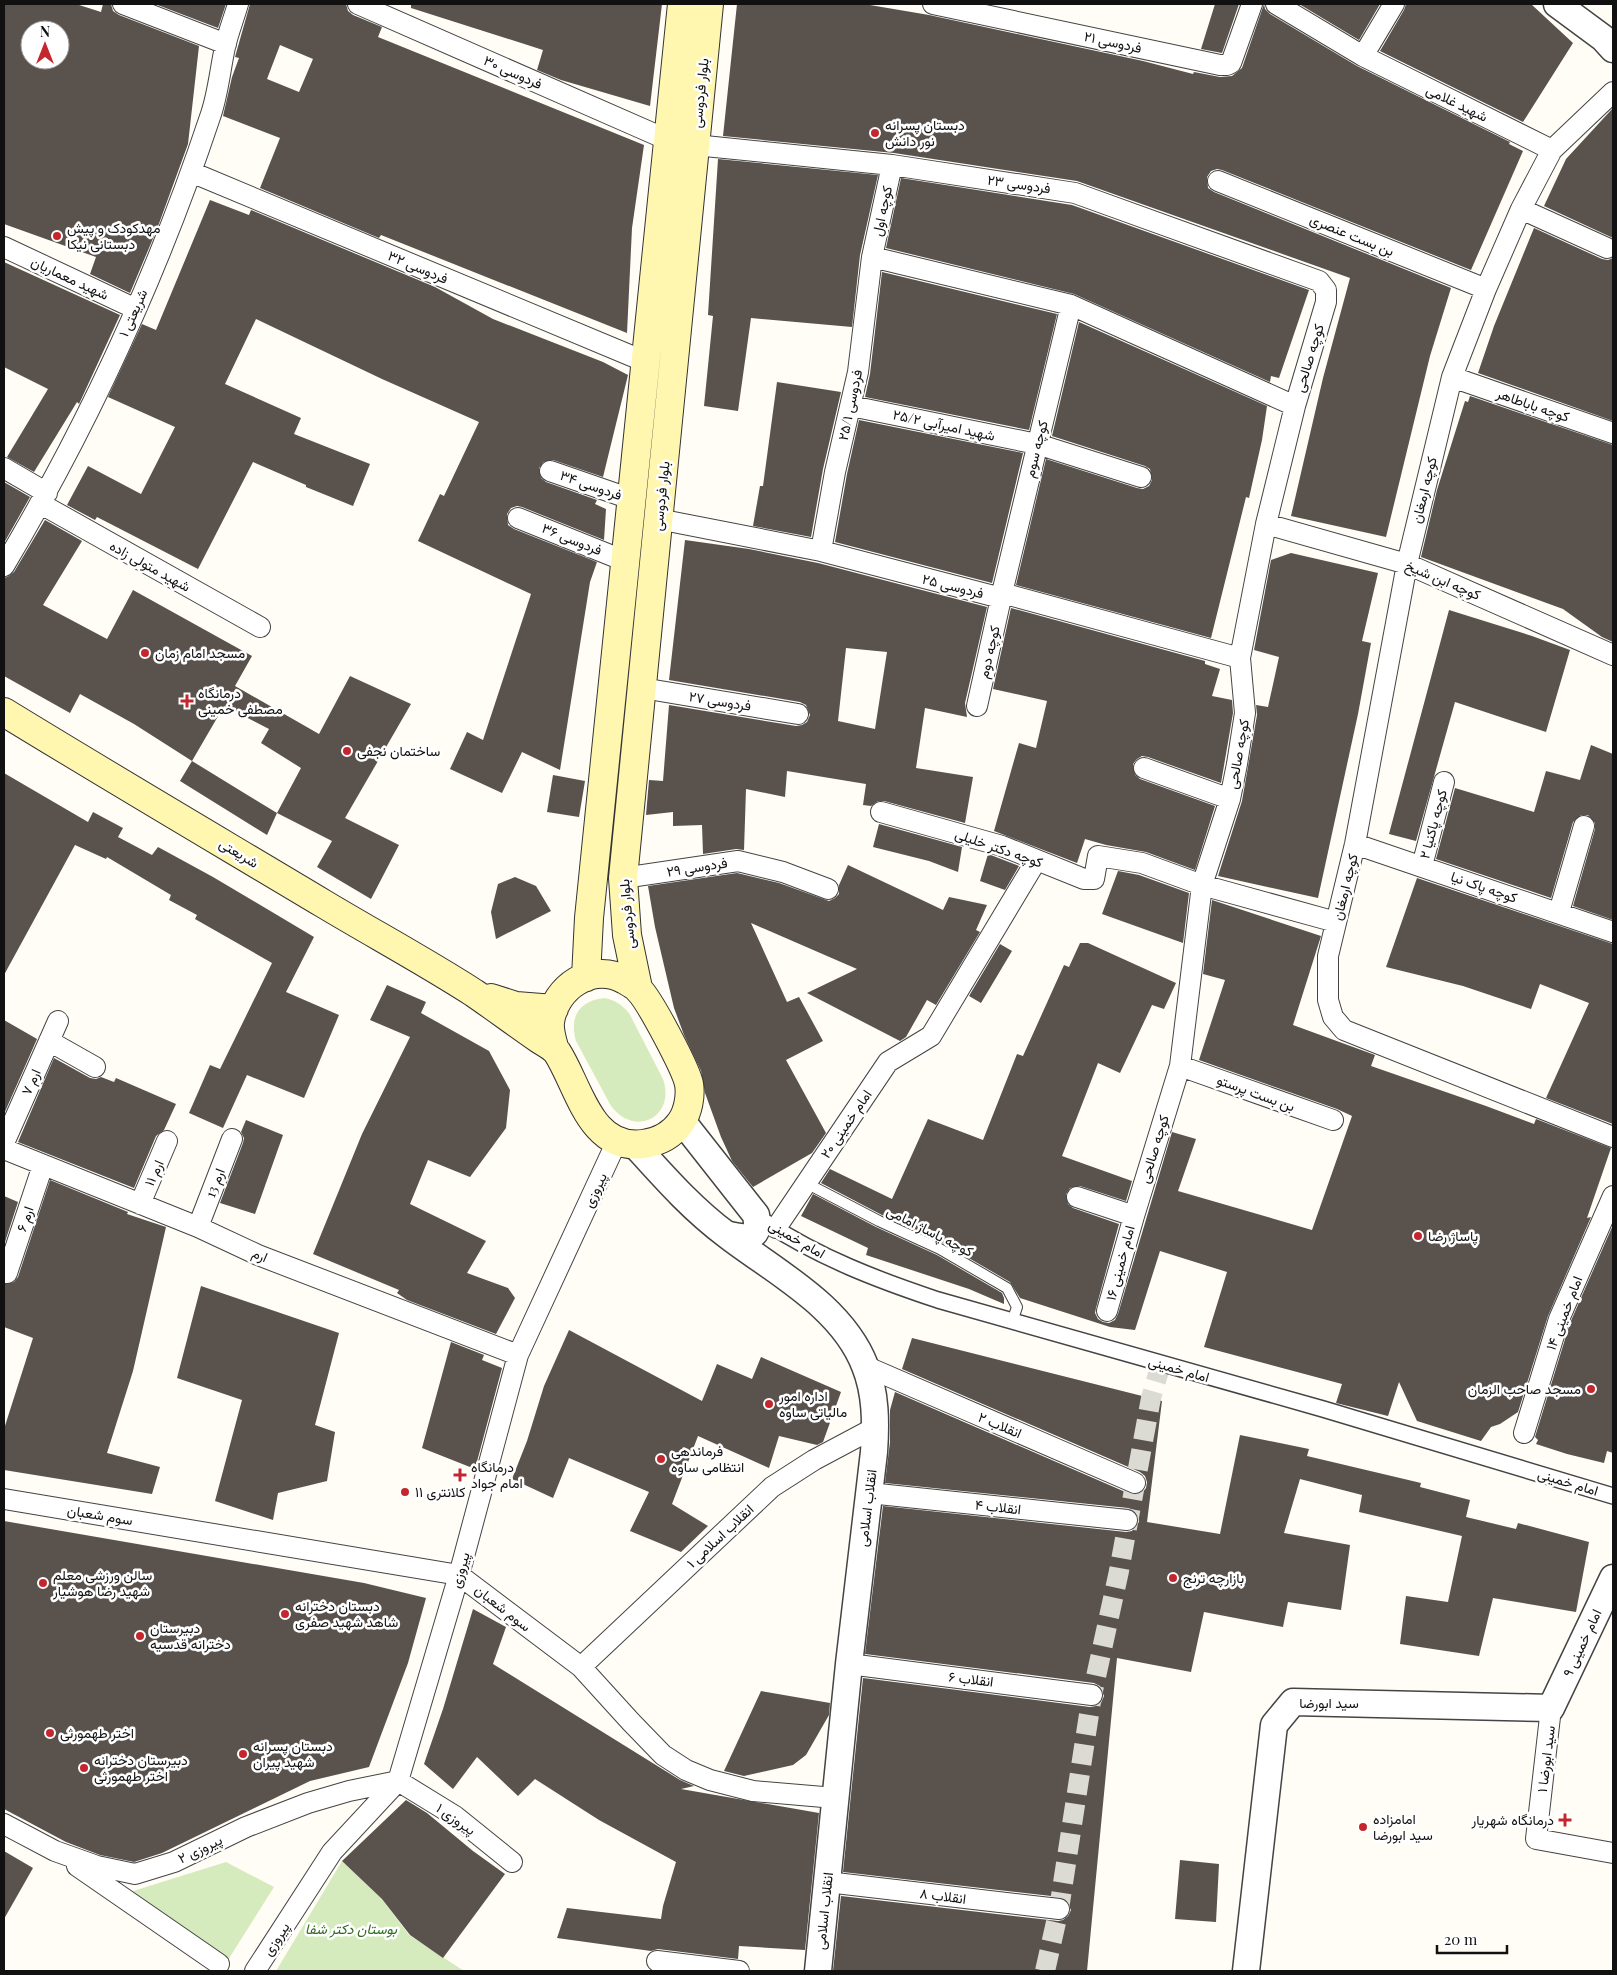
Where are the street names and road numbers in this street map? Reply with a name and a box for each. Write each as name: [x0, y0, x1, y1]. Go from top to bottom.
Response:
street label: فردوسی ۲۱: [1082, 26, 1144, 57]
street label: فردوسی ۳۰: [481, 50, 546, 93]
street label: بلوار فردوسی: [686, 57, 713, 129]
street label: شهید غلامی: [1423, 79, 1491, 126]
street label: فردوسی ۲۳: [986, 170, 1052, 197]
street label: کوچه اول: [867, 184, 897, 238]
street label: بن بست عنصری: [1307, 209, 1397, 260]
street label: فردوسی ۳۲: [385, 245, 451, 288]
street label: شهید معماریان: [28, 251, 112, 304]
street label: شریعتی ۱: [114, 286, 151, 340]
street label: کوچه صالحی: [1289, 321, 1329, 395]
street label: فردوسی ۲۵/۱: [833, 368, 866, 442]
street label: کوچه باباطاهر: [1493, 383, 1572, 427]
street label: شهید امیرآبی ۲۵/۲: [891, 404, 997, 445]
street label: کوچه سوم: [1019, 418, 1053, 480]
street label: کوچه ارمغان: [1406, 455, 1442, 525]
street label: بلوار فردوسی: [647, 460, 674, 532]
street label: فردوسی ۳۴: [558, 465, 625, 504]
street label: فردوسی ۳۶: [539, 518, 605, 559]
street label: شهید متولی زاده: [106, 536, 194, 596]
street label: کوچه ابن شیخ: [1402, 555, 1484, 606]
street label: فردوسی ۲۵: [920, 569, 986, 602]
street label: کوچه دوم: [973, 624, 1005, 680]
street label: فردوسی ۲۷: [688, 686, 753, 715]
street label: کوچه صالحی: [1222, 717, 1254, 791]
street label: کوچه پاکنیا ۲: [1414, 787, 1452, 861]
street label: کوچه دکتر خلیلی: [952, 824, 1046, 872]
street label: شریعتی: [216, 833, 263, 872]
street label: فردوسی ۲۹: [665, 852, 729, 881]
street label: کوچه ارمغان: [1327, 852, 1363, 922]
street label: کوچه پاک نیا: [1448, 866, 1520, 908]
street label: بلوار فردوسی: [614, 878, 639, 950]
street label: ارم ۷: [16, 1066, 45, 1098]
street label: بن بست پرستو: [1214, 1070, 1298, 1116]
street label: امام خمینی ۲۰: [816, 1086, 876, 1162]
street label: کوچه صالحی: [1134, 1112, 1174, 1186]
street label: ارم ۱۱: [139, 1157, 168, 1189]
street label: ارم 13: [200, 1165, 229, 1200]
street label: پیروزی: [578, 1169, 612, 1211]
street label: کوچه پاساژ امامی: [883, 1201, 977, 1261]
street label: ارم ۶: [11, 1204, 38, 1234]
street label: امام خمینی: [765, 1215, 829, 1262]
street label: امام خمینی ۱۶: [1100, 1223, 1139, 1302]
street label: ارم: [249, 1243, 271, 1266]
street label: امام خمینی ۱۴: [1541, 1273, 1586, 1353]
street label: امام خمینی: [1146, 1351, 1212, 1386]
street label: انقلاب ۲: [975, 1407, 1025, 1442]
street label: امام خمینی: [1535, 1463, 1601, 1500]
street label: انقلاب اسلامی: [852, 1468, 881, 1548]
street label: انقلاب ۴: [974, 1495, 1022, 1518]
street label: سوم شعبان: [66, 1500, 134, 1529]
street label: انقلاب اسلامی ۱: [682, 1500, 757, 1572]
street label: پیروزی: [445, 1550, 475, 1590]
street label: سوم شعبان: [471, 1580, 535, 1635]
street label: امام خمینی ۹: [1558, 1606, 1606, 1680]
street label: انقلاب ۶: [947, 1666, 995, 1691]
street label: سید ابورضا: [1299, 1693, 1359, 1712]
street label: سید ابورضا ۱: [1532, 1724, 1559, 1793]
street label: پیروزی ۱: [432, 1798, 480, 1840]
street label: پیروزی ۲: [174, 1830, 226, 1868]
street label: انقلاب اسلامی: [810, 1871, 837, 1951]
street label: انقلاب ۸: [919, 1883, 967, 1908]
street label: پیروزی: [258, 1918, 294, 1960]

